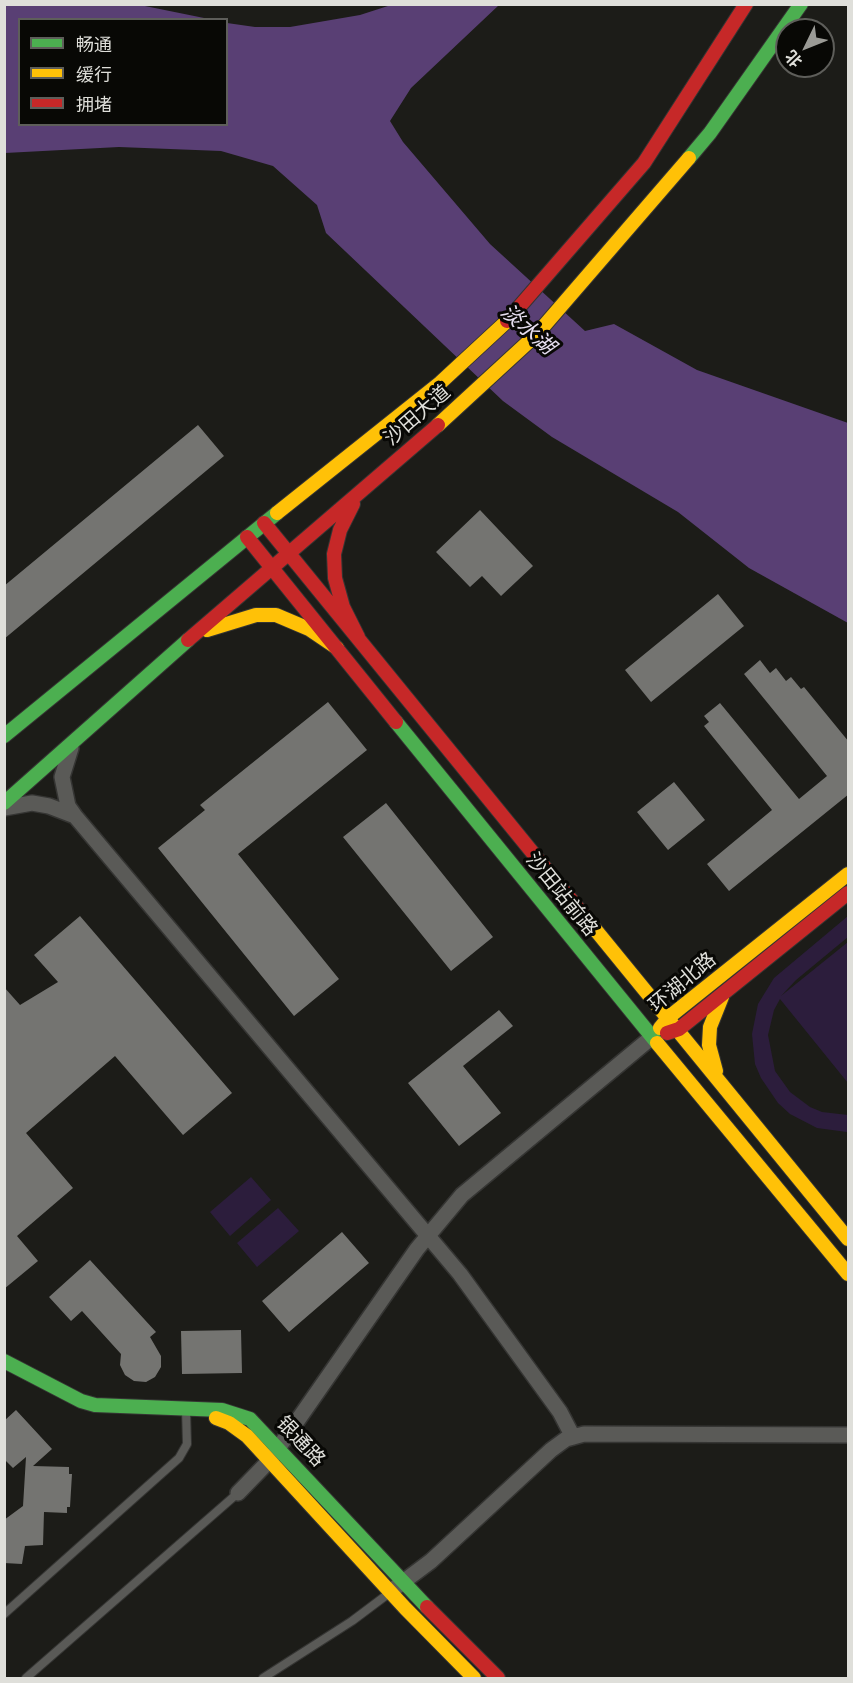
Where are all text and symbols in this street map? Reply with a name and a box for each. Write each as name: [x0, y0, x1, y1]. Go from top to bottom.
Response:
legend: [18, 18, 228, 126]
north arrow: [775, 18, 835, 78]
text: 畅通: [76, 32, 112, 57]
text: 北: [780, 46, 807, 72]
text: 缓行: [76, 62, 112, 87]
text: 拥堵: [76, 92, 112, 117]
water label: 淡水湖: [495, 300, 559, 360]
street label: 沙田大道: [380, 381, 456, 451]
street label: 沙田站前路: [520, 849, 602, 941]
street label: 环湖北路: [645, 948, 721, 1018]
street label: 银通路: [271, 1412, 329, 1472]

